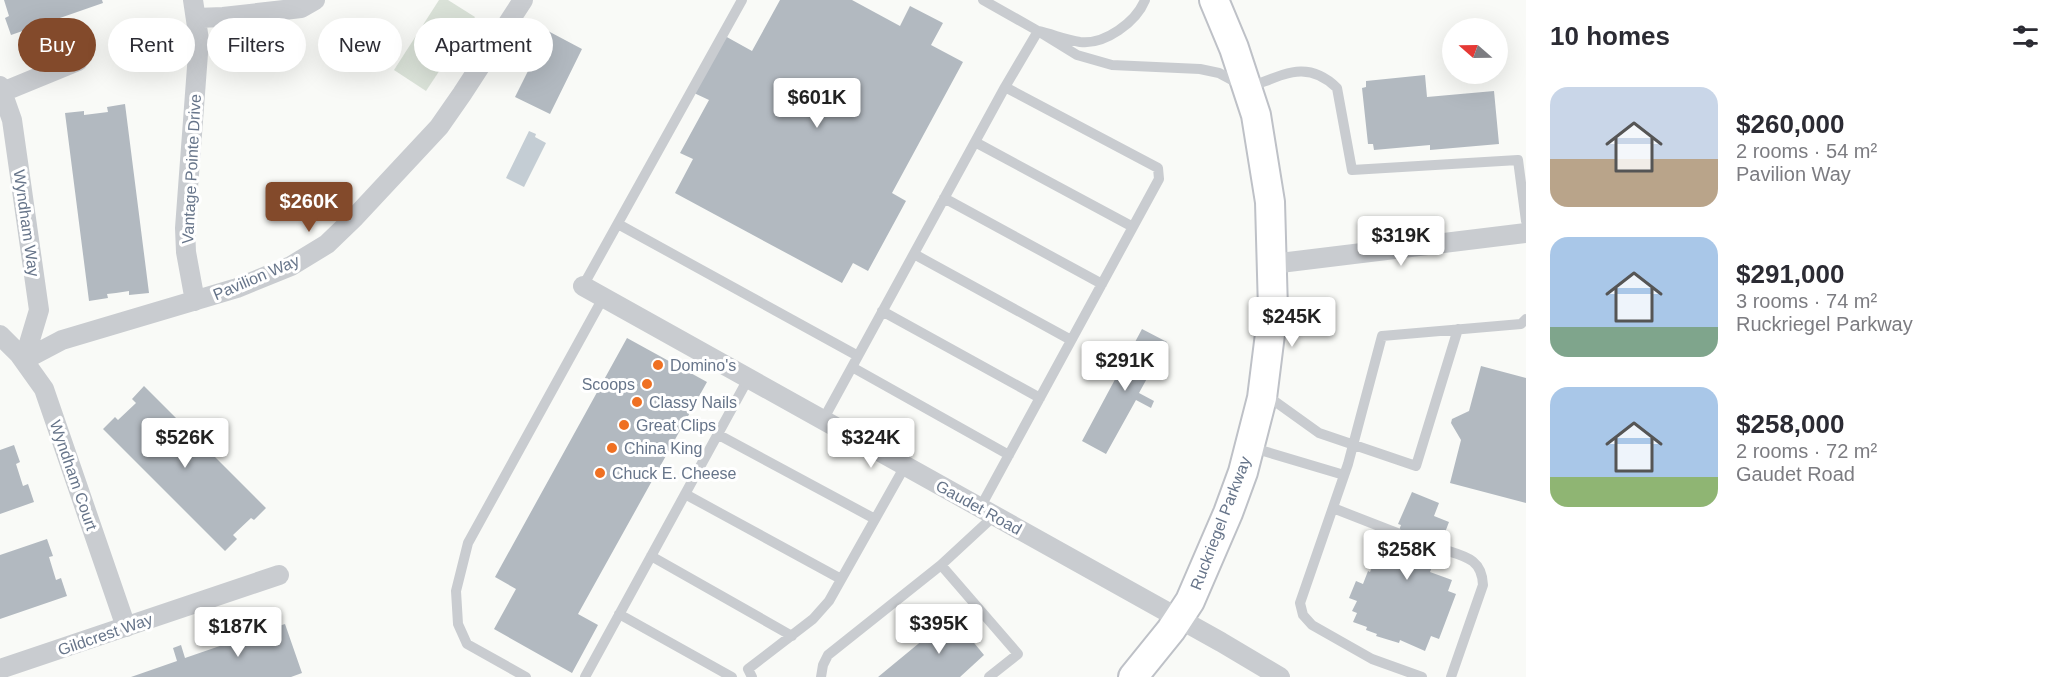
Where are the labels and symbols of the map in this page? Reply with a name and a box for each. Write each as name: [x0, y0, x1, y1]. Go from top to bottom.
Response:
north arrow: [1442, 18, 1508, 84]
pin: $601K: [775, 78, 859, 129]
street label: Vantage Pointe Drive: [179, 94, 204, 244]
street label: Wyndham Way: [11, 169, 42, 278]
pin: $260K: [267, 182, 351, 233]
pin: $319K: [1359, 216, 1443, 267]
street label: Pavilion Way: [211, 252, 302, 303]
pin: $245K: [1250, 297, 1334, 348]
pin: $291K: [1083, 341, 1167, 392]
place label: Domino's: [670, 357, 736, 374]
marker: Domino's: [651, 358, 665, 372]
place label: Scoops: [582, 376, 635, 393]
marker: Scoops: [640, 377, 654, 391]
place label: Classy Nails: [649, 394, 737, 411]
marker: Classy Nails: [630, 395, 644, 409]
place label: Great Clips: [636, 417, 716, 434]
street label: Wyndham Court: [47, 418, 101, 533]
pin: $526K: [143, 418, 227, 469]
marker: Great Clips: [617, 418, 631, 432]
pin: $324K: [829, 418, 913, 469]
place label: China King: [624, 440, 702, 457]
marker: China King: [605, 441, 619, 455]
street label: Ruckriegel Parkway: [1187, 454, 1254, 592]
place label: Chuck E. Cheese: [612, 465, 737, 482]
marker: Chuck E. Cheese: [593, 466, 607, 480]
street label: Gaudet Road: [933, 477, 1025, 538]
pin: $258K: [1365, 530, 1449, 581]
pin: $395K: [897, 604, 981, 655]
pin: $187K: [196, 607, 280, 658]
street label: Gildcrest Way: [56, 610, 155, 659]

